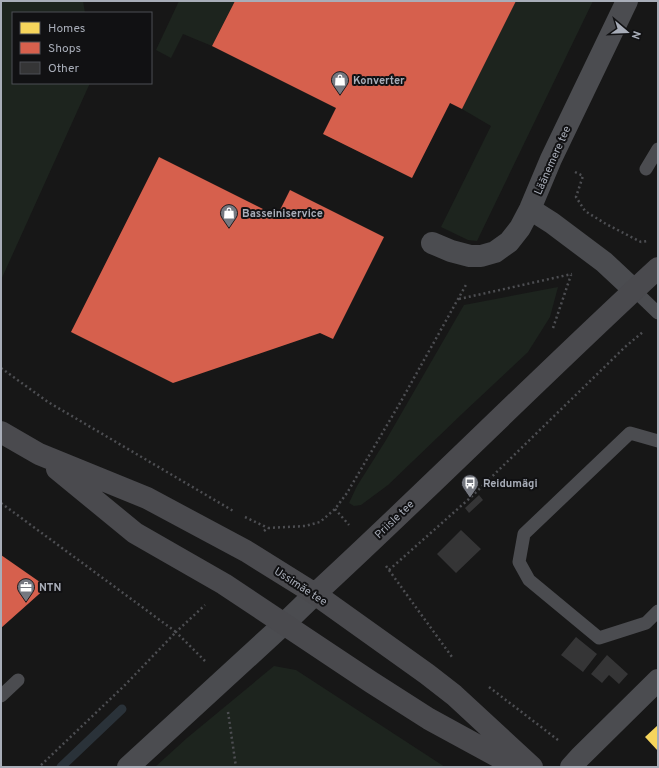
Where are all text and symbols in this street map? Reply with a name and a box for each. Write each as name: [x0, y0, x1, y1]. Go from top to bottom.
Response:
legend: [12, 12, 152, 84]
north arrow: [607, 12, 647, 52]
text: Homes: [48, 21, 85, 37]
text: N: [628, 29, 643, 41]
text: Shops: [48, 41, 81, 57]
text: Other: [48, 61, 80, 77]
shop icon: Konverter: [330, 70, 350, 95]
place label: Konverter: [353, 74, 405, 88]
street label: Läänemere tee: [531, 124, 574, 197]
shop icon: Basseiniservice: [219, 203, 239, 228]
place label: Basseiniservice: [242, 207, 323, 221]
bus stop icon: Reidumägi: [460, 473, 480, 498]
place label: Reidumägi: [483, 477, 538, 491]
street label: Priisle tee: [372, 497, 417, 542]
street label: Ussimäe tee: [271, 565, 330, 609]
office icon: NTN: [16, 577, 36, 602]
place label: NTN: [39, 581, 61, 595]

